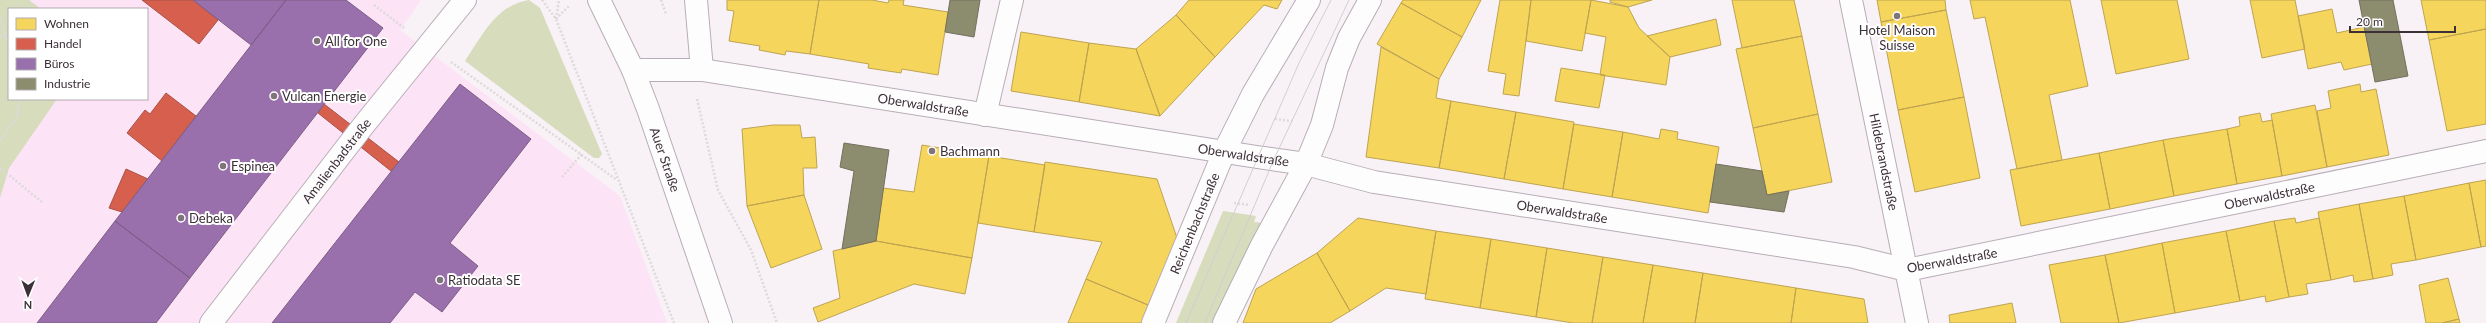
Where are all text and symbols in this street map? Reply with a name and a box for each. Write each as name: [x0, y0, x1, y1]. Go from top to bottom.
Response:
legend: [8, 8, 148, 100]
scale bar: [2350, 8, 2455, 34]
marker: Hotel Maison Suisse: [1892, 11, 1902, 21]
text: 20 m: [2356, 14, 2383, 29]
text: Wohnen: [44, 16, 89, 31]
place label: Hotel Maison Suisse: [1859, 22, 1935, 53]
place label: All for One: [325, 33, 387, 49]
text: Handel: [44, 36, 82, 51]
marker: All for One: [312, 36, 322, 46]
text: Büros: [44, 56, 74, 71]
text: Industrie: [44, 76, 90, 91]
place label: Vulcan Energie: [282, 88, 367, 104]
street label: Oberwaldstraße: [877, 90, 970, 120]
marker: Vulcan Energie: [269, 91, 279, 101]
street label: Hildebrandstraße: [1866, 112, 1902, 212]
street label: Amalienbadstraße: [298, 115, 374, 206]
street label: Auer Straße: [647, 125, 684, 194]
street label: Oberwaldstraße: [1197, 140, 1290, 169]
place label: Bachmann: [940, 143, 1000, 159]
marker: Bachmann: [927, 146, 937, 156]
place label: Espinea: [231, 158, 275, 174]
marker: Espinea: [218, 161, 228, 171]
street label: Reichenbachstraße: [1166, 170, 1223, 276]
street label: Oberwaldstraße: [2223, 178, 2316, 213]
street label: Oberwaldstraße: [1515, 196, 1609, 226]
place label: Debeka: [189, 210, 233, 226]
marker: Debeka: [176, 213, 186, 223]
street label: Oberwaldstraße: [1905, 244, 1999, 276]
place label: Ratiodata SE: [448, 272, 520, 288]
north arrow: [8, 275, 48, 315]
marker: Ratiodata SE: [435, 275, 445, 285]
text: N: [23, 299, 32, 312]

